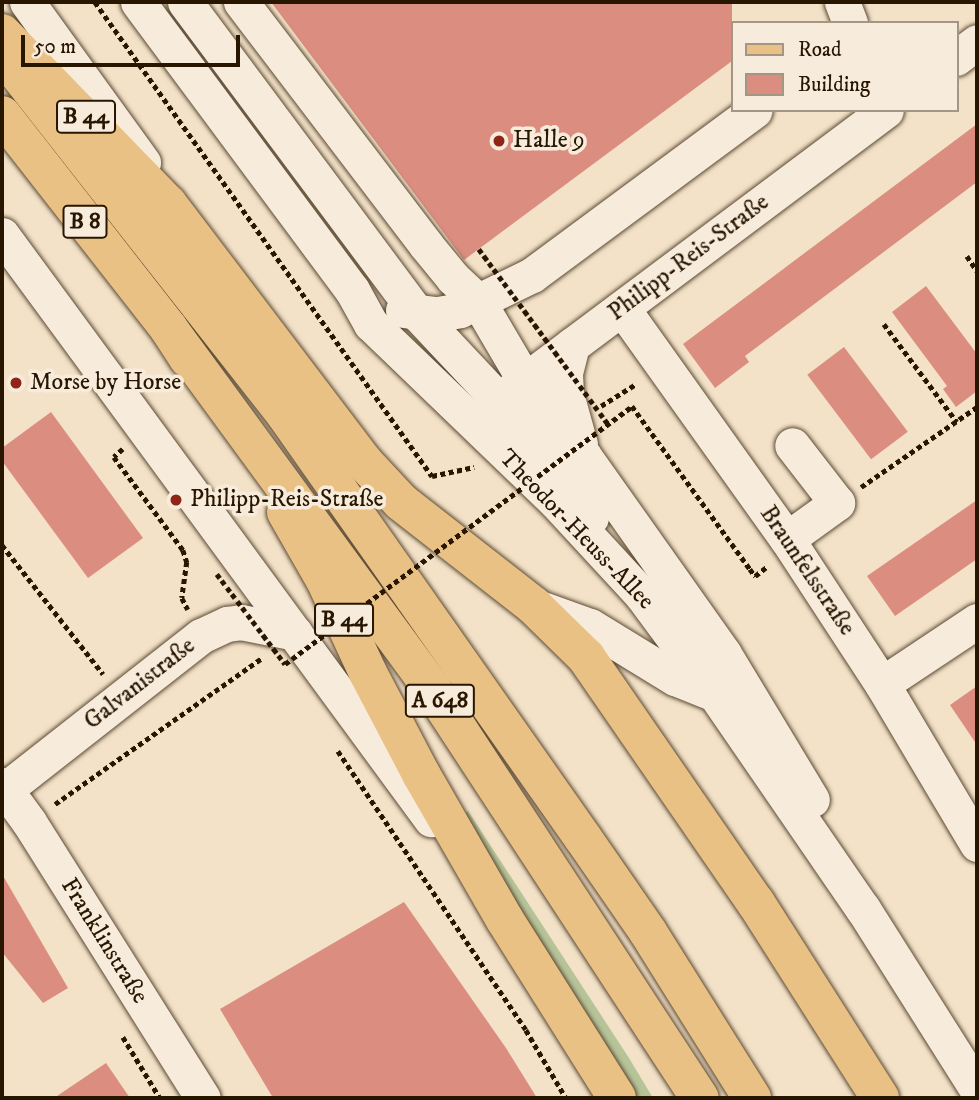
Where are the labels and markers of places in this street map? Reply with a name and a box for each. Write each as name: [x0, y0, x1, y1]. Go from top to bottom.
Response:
place label: Halle 9: [513, 127, 585, 155]
marker: Halle 9: [491, 133, 507, 149]
place label: Morse by Horse: [30, 369, 181, 397]
marker: Morse by Horse: [8, 375, 24, 391]
place label: Philipp-Reis-Straße: [190, 486, 384, 514]
marker: Philipp-Reis-Straße: [168, 492, 184, 508]

